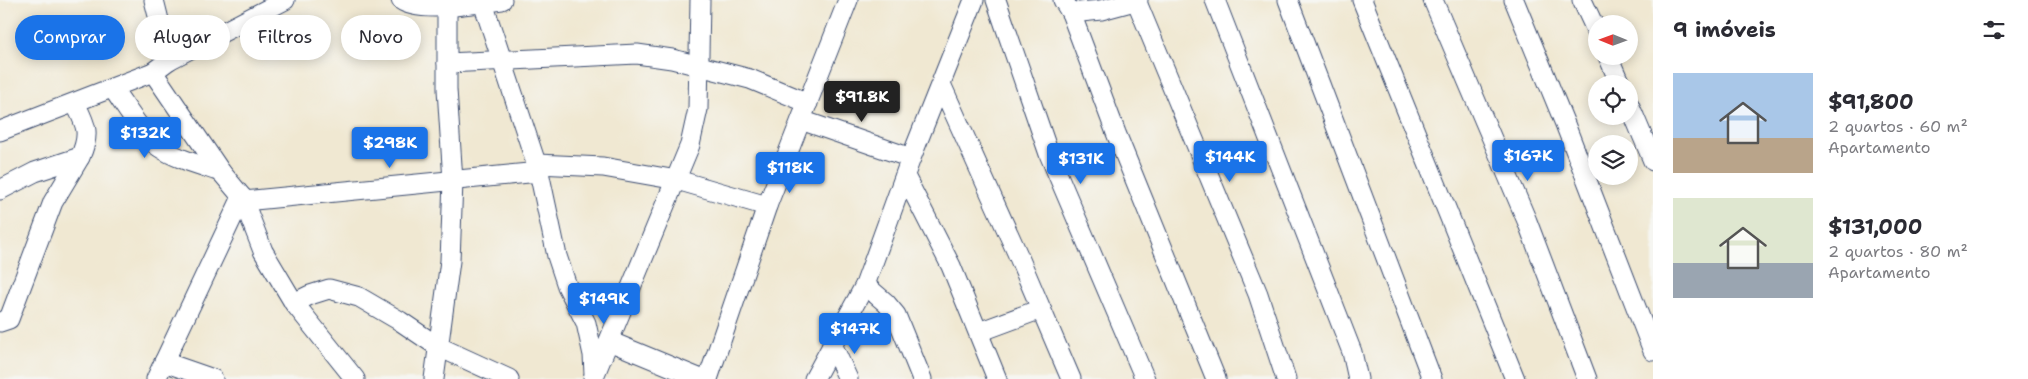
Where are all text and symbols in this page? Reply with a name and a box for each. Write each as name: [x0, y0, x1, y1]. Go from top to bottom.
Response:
chip: Comprar: [15, 15, 125, 60]
chip: Alugar: [135, 15, 230, 60]
chip: Filtros: [240, 15, 331, 60]
chip: Novo: [341, 15, 421, 60]
north arrow: [1588, 15, 1638, 65]
map controls: [1588, 15, 1638, 185]
text: 9 imóveis: [1673, 16, 1776, 44]
icon: filters: [1980, 16, 2008, 44]
button: locate: [1588, 75, 1638, 125]
pin: $91.8K: [821, 80, 903, 123]
text: $91.8K: [835, 86, 889, 107]
text: $91,800: [1828, 88, 1914, 116]
icon: home: [1713, 93, 1773, 153]
pin: $132K: [110, 116, 180, 159]
text: 2 quartos · 60 m²: [1828, 116, 1968, 137]
text: $132K: [120, 122, 170, 143]
pin: $298K: [355, 126, 425, 169]
text: $298K: [363, 132, 417, 153]
button: layers: [1588, 135, 1638, 185]
text: Apartamento: [1828, 137, 1930, 158]
pin: $144K: [1195, 140, 1265, 183]
pin: $167K: [1493, 140, 1563, 182]
pin: $131K: [1046, 142, 1116, 185]
text: $167K: [1503, 145, 1553, 166]
text: $144K: [1205, 146, 1255, 167]
text: $131K: [1058, 148, 1104, 169]
pin: $118K: [755, 152, 825, 194]
text: $118K: [767, 157, 813, 178]
text: $131,000: [1828, 213, 1922, 241]
icon: home: [1713, 218, 1773, 278]
text: 2 quartos · 80 m²: [1828, 241, 1968, 262]
text: Apartamento: [1828, 262, 1930, 283]
pin: $149K: [569, 282, 639, 325]
text: $149K: [579, 288, 629, 309]
pin: $147K: [820, 312, 890, 355]
text: $147K: [830, 318, 880, 339]

